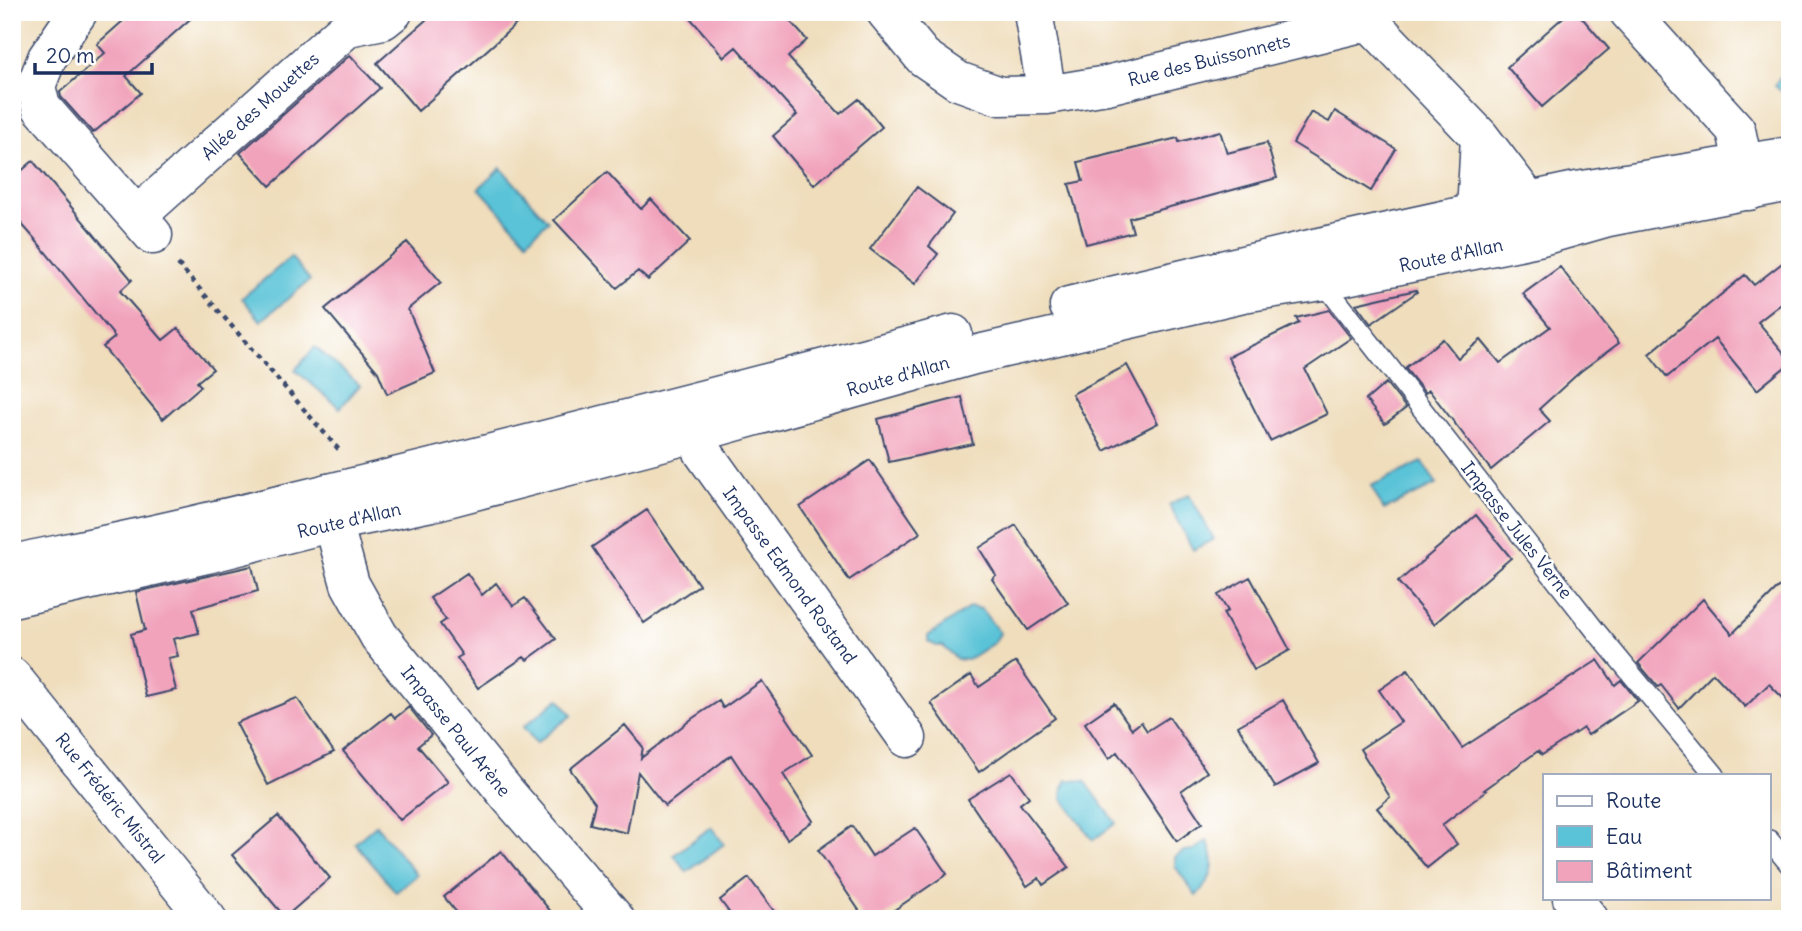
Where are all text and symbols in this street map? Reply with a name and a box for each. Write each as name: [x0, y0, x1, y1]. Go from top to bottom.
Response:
street label: Rue des Buissonnets: [1126, 29, 1292, 91]
scale bar: [35, 32, 152, 76]
text: 20 m: [46, 42, 95, 69]
street label: Allée des Mouettes: [196, 47, 324, 165]
street label: Route d'Allan: [1397, 233, 1505, 277]
street label: Route d'Allan: [844, 350, 952, 402]
street label: Impasse Jules Verne: [1456, 457, 1578, 603]
street label: Impasse Edmond Rostand: [718, 482, 862, 668]
street label: Route d'Allan: [295, 497, 403, 543]
street label: Impasse Paul Arène: [396, 661, 516, 801]
street label: Rue Frédéric Mistral: [50, 728, 170, 868]
legend: [1543, 774, 1770, 900]
text: Route: [1606, 787, 1661, 814]
text: Eau: [1606, 823, 1642, 850]
text: Bâtiment: [1606, 857, 1692, 884]

